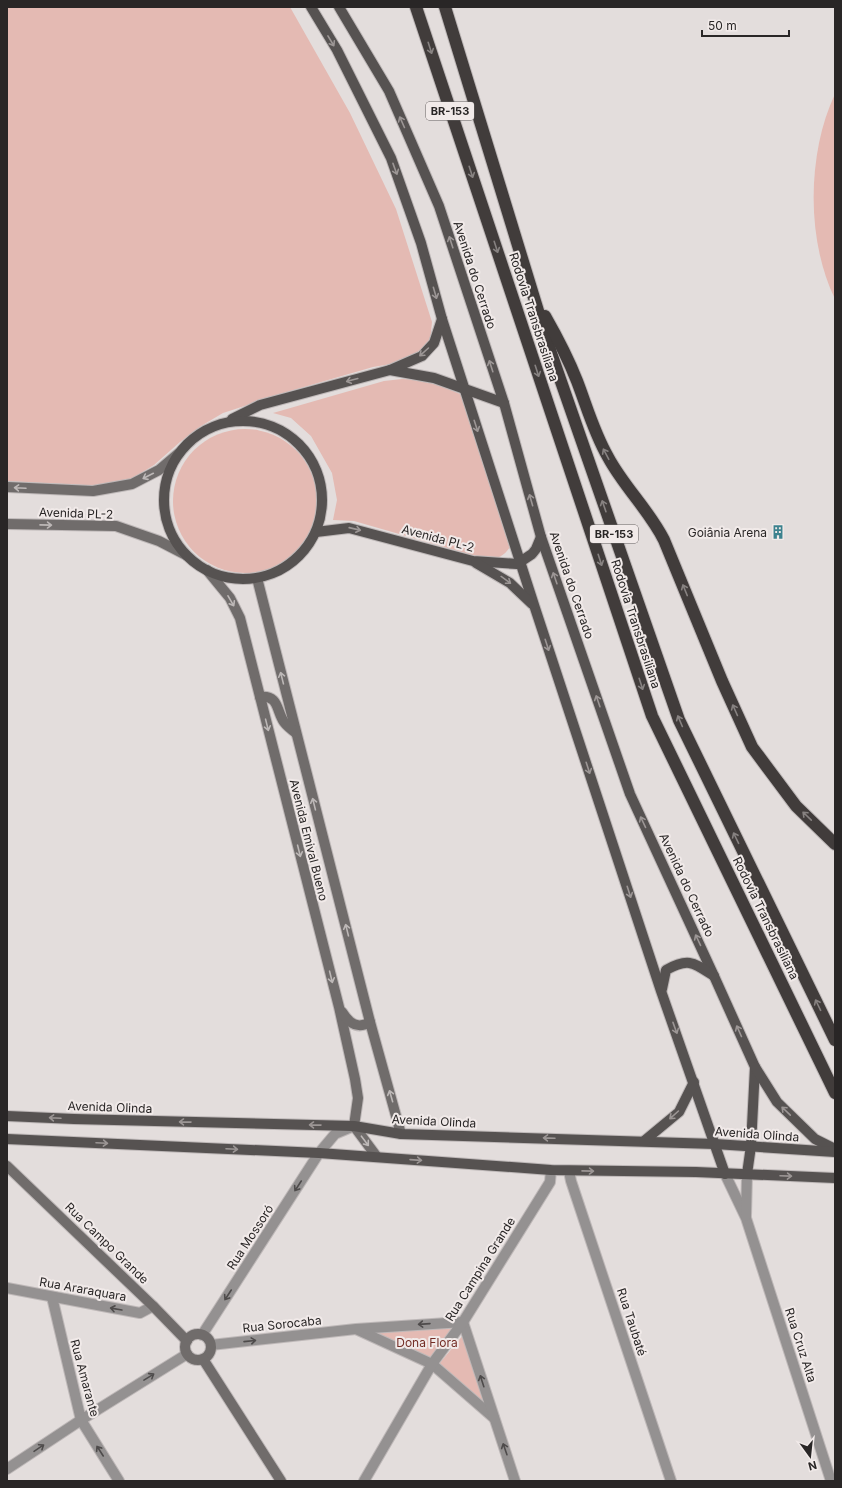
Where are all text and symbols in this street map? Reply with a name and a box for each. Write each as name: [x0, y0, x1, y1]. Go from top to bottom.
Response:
scale bar: [702, 12, 789, 38]
text: 50 m: [708, 18, 737, 33]
one-way arrow: [327, 35, 335, 47]
one-way arrow: [426, 42, 434, 54]
road number: BR-153: [426, 102, 474, 120]
one-way arrow: [398, 116, 405, 128]
one-way arrow: [392, 163, 399, 176]
one-way arrow: [467, 165, 475, 177]
street label: Avenida do Cerrado: [450, 219, 500, 331]
one-way arrow: [446, 236, 454, 248]
one-way arrow: [493, 241, 500, 254]
street label: Rodovia Transbrasiliana: [506, 251, 562, 383]
one-way arrow: [432, 286, 439, 299]
one-way arrow: [419, 347, 429, 357]
one-way arrow: [487, 360, 495, 372]
one-way arrow: [534, 364, 541, 377]
one-way arrow: [346, 377, 359, 385]
one-way arrow: [473, 419, 481, 431]
one-way arrow: [602, 448, 609, 460]
one-way arrow: [142, 473, 154, 480]
one-way arrow: [14, 484, 27, 492]
one-way arrow: [527, 494, 534, 507]
one-way arrow: [600, 500, 608, 512]
street label: Avenida PL-2: [39, 504, 113, 522]
one-way arrow: [39, 521, 52, 528]
street label: Avenida PL-2: [400, 521, 476, 555]
building icon: Goiânia Arena: [770, 524, 786, 540]
road number: BR-153: [590, 525, 638, 543]
place label: Goiânia Arena: [688, 525, 767, 540]
one-way arrow: [348, 526, 361, 534]
street label: Avenida do Cerrado: [547, 529, 597, 641]
one-way arrow: [597, 554, 604, 567]
street label: Rodovia Transbrasiliana: [608, 558, 664, 690]
one-way arrow: [551, 571, 558, 584]
one-way arrow: [501, 576, 512, 584]
one-way arrow: [680, 584, 688, 596]
one-way arrow: [228, 595, 236, 607]
one-way arrow: [544, 638, 551, 651]
one-way arrow: [278, 672, 286, 685]
one-way arrow: [638, 677, 645, 690]
one-way arrow: [593, 695, 601, 707]
one-way arrow: [731, 704, 738, 716]
one-way arrow: [676, 715, 683, 727]
one-way arrow: [264, 718, 271, 731]
one-way arrow: [585, 761, 592, 774]
street label: Avenida Emival Bueno: [287, 778, 331, 902]
one-way arrow: [310, 798, 318, 811]
one-way arrow: [802, 812, 812, 821]
one-way arrow: [639, 817, 646, 829]
street label: Avenida do Cerrado: [656, 831, 718, 939]
one-way arrow: [732, 832, 739, 844]
one-way arrow: [296, 844, 303, 857]
street label: Rodovia Transbrasiliana: [730, 854, 802, 982]
one-way arrow: [625, 885, 633, 897]
one-way arrow: [342, 924, 350, 937]
one-way arrow: [694, 935, 701, 947]
one-way arrow: [328, 970, 335, 983]
one-way arrow: [814, 999, 821, 1011]
one-way arrow: [671, 1021, 679, 1033]
one-way arrow: [735, 1026, 742, 1038]
one-way arrow: [387, 1090, 394, 1103]
street label: Avenida Olinda: [67, 1098, 153, 1116]
one-way arrow: [781, 1106, 791, 1116]
street label: Avenida Olinda: [391, 1111, 477, 1131]
one-way arrow: [669, 1111, 679, 1120]
one-way arrow: [49, 1115, 62, 1122]
one-way arrow: [179, 1118, 192, 1126]
one-way arrow: [309, 1121, 322, 1129]
street label: Avenida Olinda: [714, 1124, 800, 1144]
one-way arrow: [543, 1135, 556, 1142]
one-way arrow: [361, 1136, 370, 1147]
one-way arrow: [95, 1139, 108, 1147]
one-way arrow: [225, 1145, 238, 1152]
one-way arrow: [409, 1156, 422, 1164]
one-way arrow: [581, 1167, 594, 1175]
one-way arrow: [779, 1172, 792, 1179]
one-way arrow: [293, 1180, 302, 1191]
street label: Rua Campo Grande: [62, 1199, 152, 1287]
street label: Rua Mossoró: [223, 1202, 277, 1272]
street label: Rua Campina Grande: [442, 1214, 518, 1324]
street label: Rua Araraquara: [38, 1274, 128, 1304]
street label: Rua Taubaté: [614, 1286, 650, 1358]
one-way arrow: [224, 1289, 232, 1300]
one-way arrow: [110, 1305, 123, 1313]
street label: Rua Cruz Alta: [782, 1306, 820, 1384]
street label: Rua Sorocaba: [242, 1312, 322, 1336]
one-way arrow: [418, 1321, 431, 1328]
park label: Dona Flora: [396, 1335, 458, 1350]
one-way arrow: [243, 1337, 256, 1344]
street label: Rua Amarante: [67, 1338, 103, 1418]
one-way arrow: [143, 1373, 154, 1381]
one-way arrow: [478, 1374, 485, 1387]
north arrow: [790, 1436, 830, 1476]
one-way arrow: [34, 1443, 45, 1452]
one-way arrow: [501, 1443, 508, 1456]
one-way arrow: [96, 1445, 104, 1456]
text: N: [807, 1458, 818, 1474]

